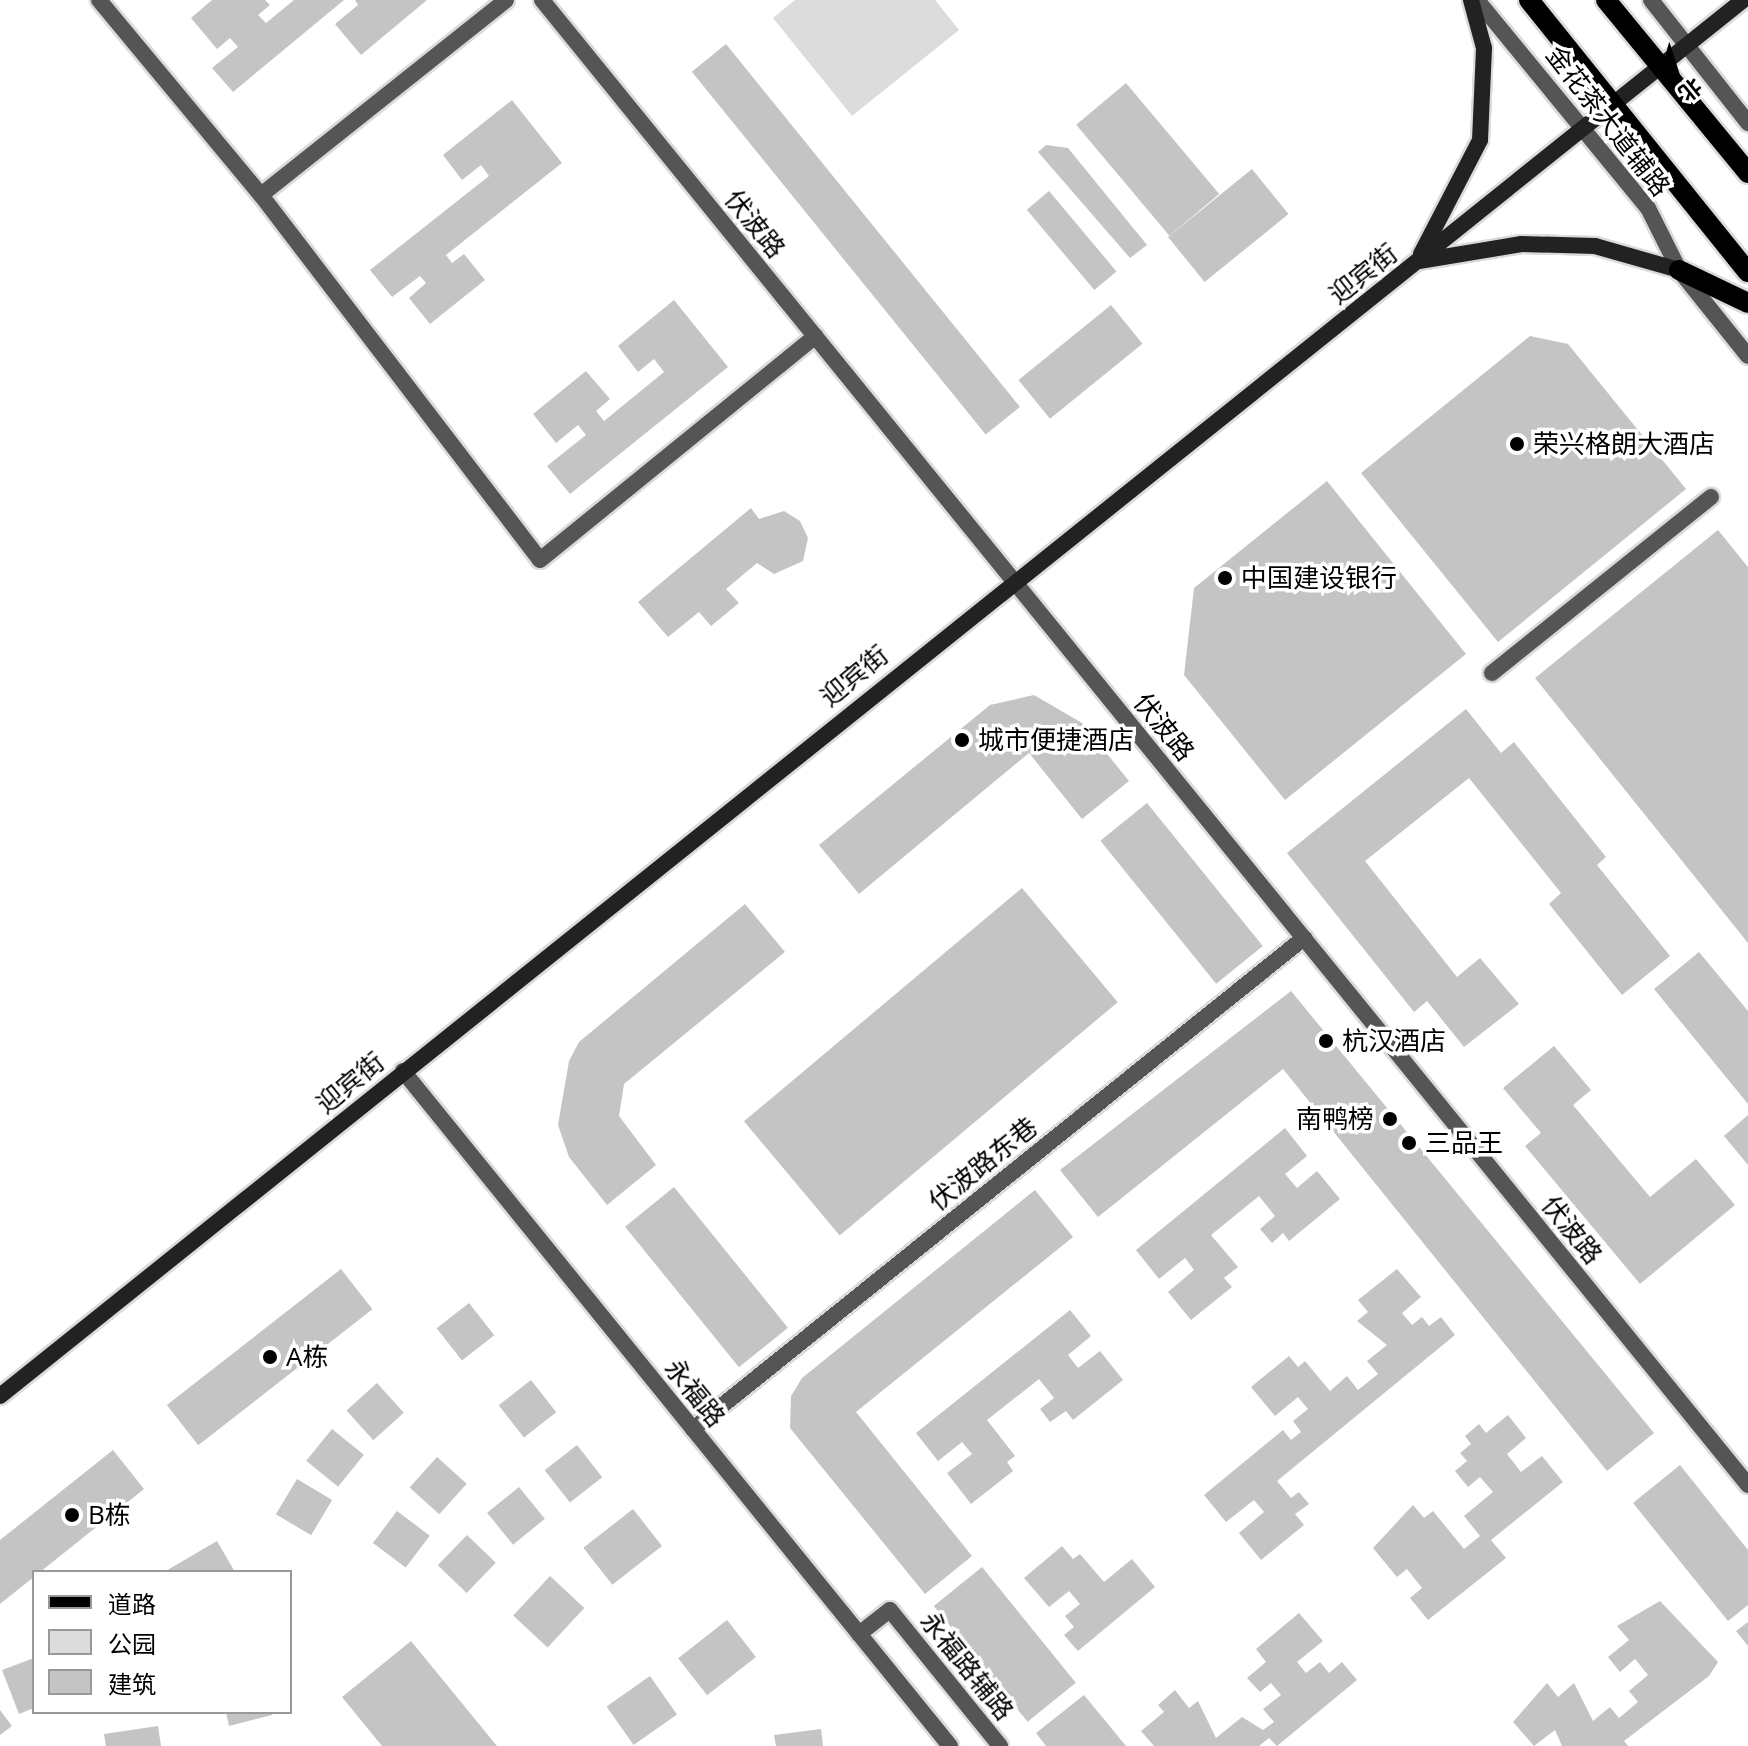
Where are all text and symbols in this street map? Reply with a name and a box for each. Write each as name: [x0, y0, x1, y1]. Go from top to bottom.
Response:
north arrow: [1636, 32, 1716, 112]
street label: 金花茶大道辅路: [1540, 40, 1676, 202]
text: 北: [1673, 72, 1709, 109]
street label: 伏波路: [718, 184, 792, 264]
street label: 迎宾街: [1323, 238, 1403, 310]
place label: 荣兴格朗大酒店: [1533, 428, 1715, 460]
marker: 荣兴格朗大酒店: [1508, 435, 1526, 453]
place label: 中国建设银行: [1241, 562, 1397, 594]
marker: 中国建设银行: [1216, 569, 1234, 587]
street label: 迎宾街: [814, 639, 894, 713]
street label: 伏波路: [1127, 687, 1201, 767]
place label: 城市便捷酒店: [978, 724, 1134, 756]
marker: 城市便捷酒店: [953, 731, 971, 749]
place label: 杭汉酒店: [1342, 1025, 1446, 1057]
marker: 杭汉酒店: [1317, 1032, 1335, 1050]
street label: 迎宾街: [310, 1046, 390, 1120]
place label: 南鸭榜: [1296, 1103, 1374, 1135]
marker: 南鸭榜: [1381, 1110, 1399, 1128]
street label: 伏波路东巷: [923, 1111, 1043, 1217]
place label: 三品王: [1425, 1127, 1503, 1159]
marker: 三品王: [1400, 1134, 1418, 1152]
street label: 伏波路: [1535, 1190, 1609, 1270]
place label: A栋: [286, 1341, 328, 1373]
marker: A栋: [261, 1348, 279, 1366]
street label: 永福路: [658, 1353, 732, 1433]
place label: B栋: [88, 1499, 131, 1531]
marker: B栋: [63, 1506, 81, 1524]
legend: [32, 1570, 292, 1714]
text: 道路: [108, 1587, 156, 1620]
street label: 永福路辅路: [914, 1606, 1020, 1726]
text: 公园: [108, 1627, 156, 1660]
text: 建筑: [108, 1667, 156, 1700]

